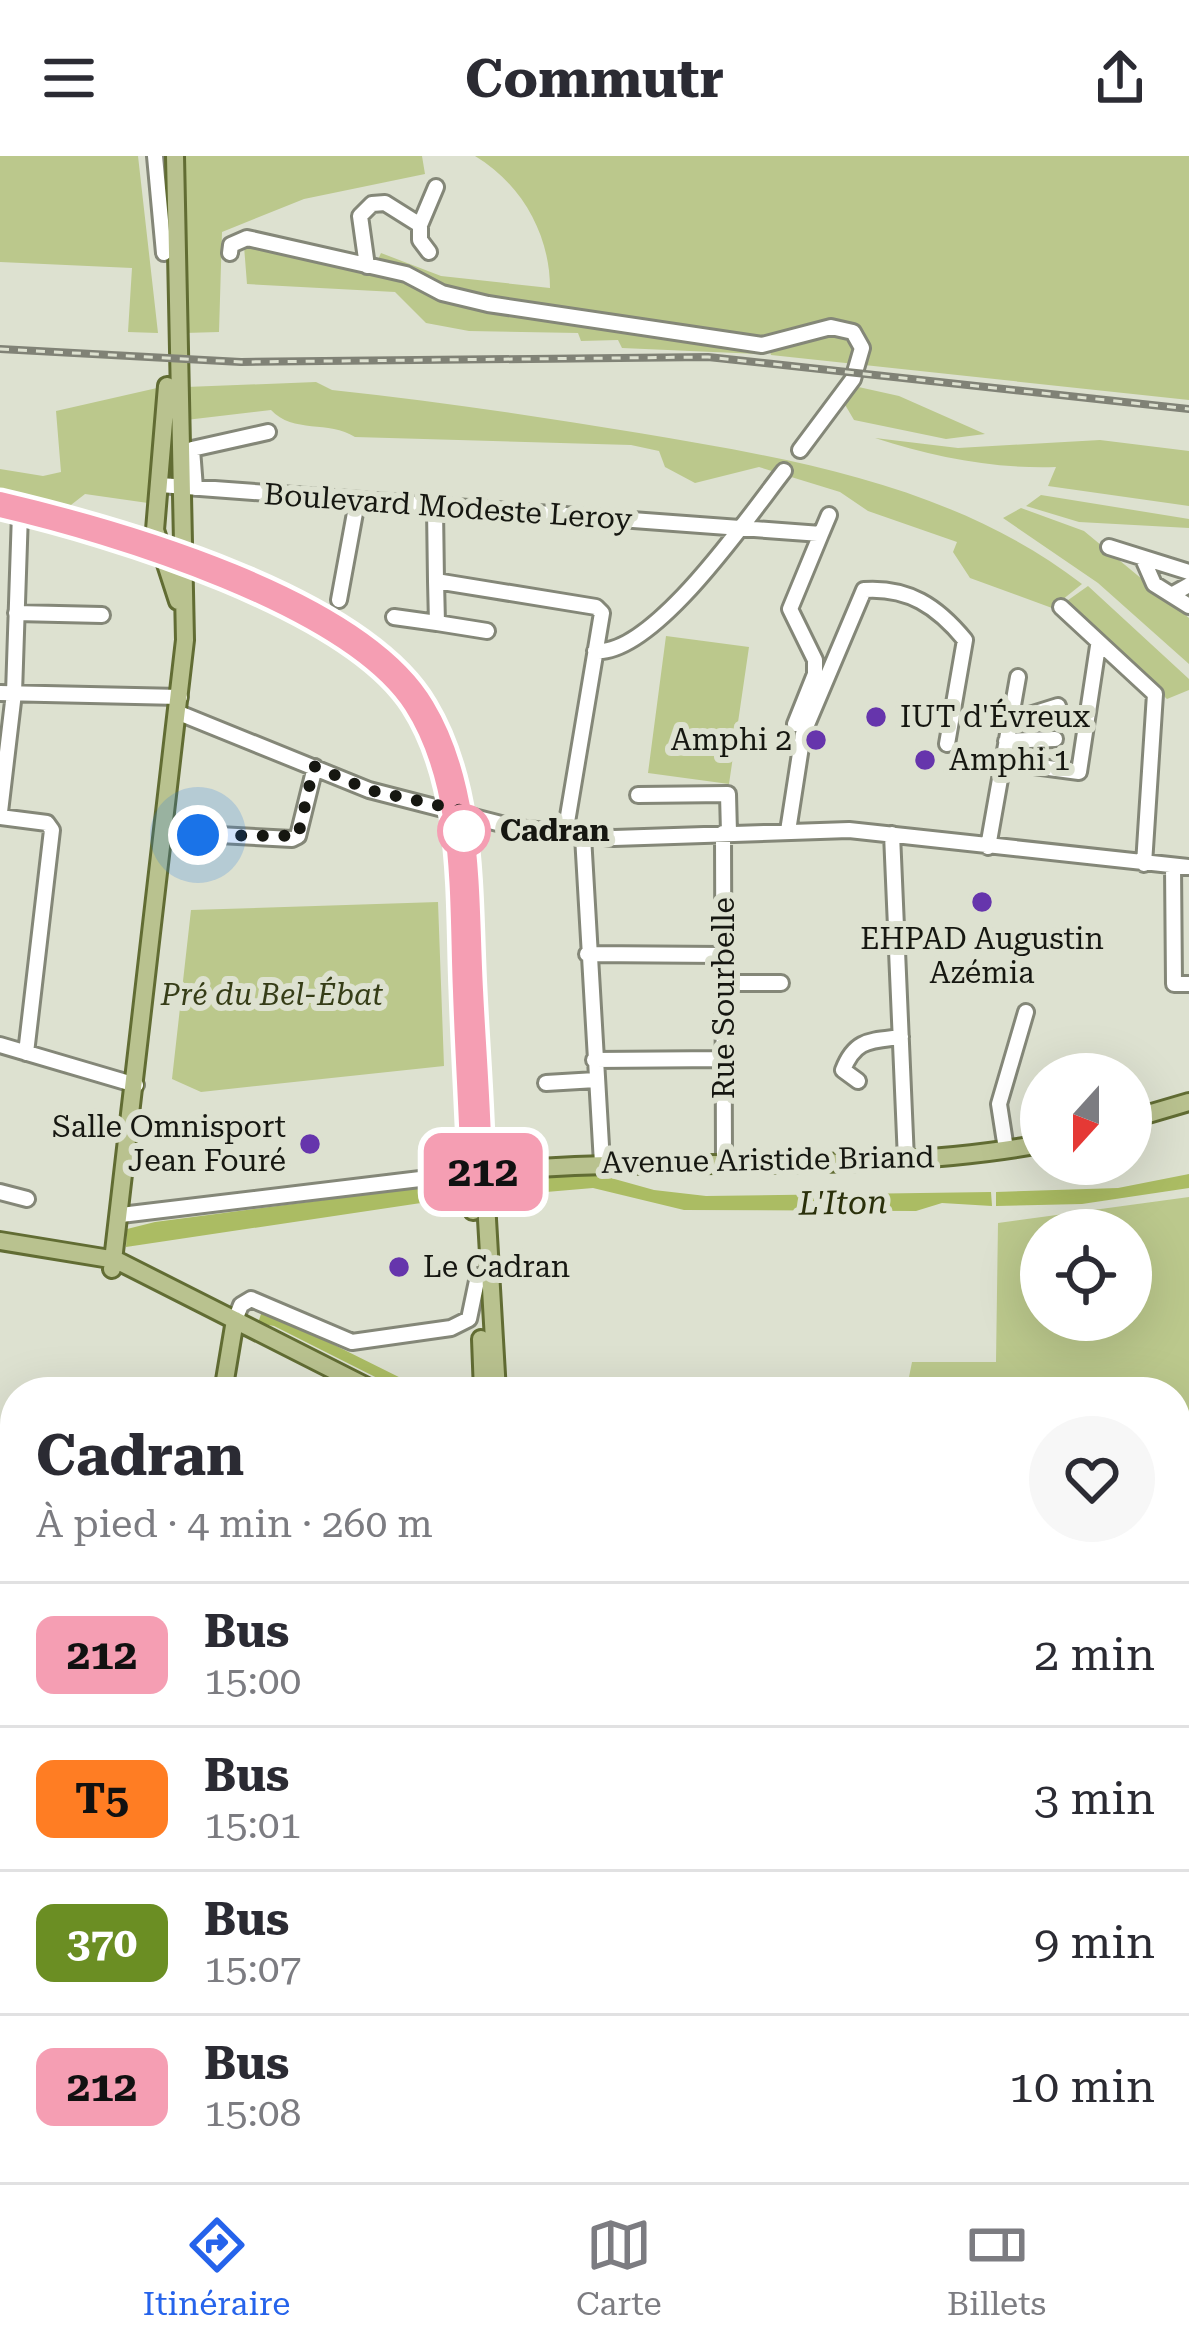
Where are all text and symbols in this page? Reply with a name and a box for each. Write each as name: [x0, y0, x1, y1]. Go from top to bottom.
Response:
icon: menu: [36, 45, 102, 111]
icon: share: [1087, 45, 1153, 111]
text: Commutr: [465, 47, 724, 110]
street label: Boulevard Modeste Leroy: [263, 476, 634, 537]
place label: IUT d'Évreux: [900, 698, 1091, 734]
marker: IUT d'Évreux: [863, 704, 889, 730]
place label: Amphi 2: [671, 722, 792, 757]
marker: Amphi 2: [803, 727, 829, 753]
place label: Amphi 1: [949, 742, 1070, 777]
marker: Amphi 1: [912, 747, 938, 773]
your location: [168, 805, 228, 865]
marker: Cadran: [439, 806, 489, 856]
place label: Cadran: [500, 813, 610, 848]
marker: EHPAD Augustin Azémia: [969, 889, 995, 915]
street label: Rue Sourbelle: [706, 897, 741, 1099]
place label: EHPAD Augustin Azémia: [860, 921, 1104, 990]
park label: Pré du Bel-Ébat: [160, 976, 383, 1012]
north arrow: [1020, 1053, 1152, 1185]
map controls: [1020, 1053, 1152, 1341]
place label: Salle Omnisport Jean Fouré: [52, 1109, 286, 1178]
marker: Salle Omnisport Jean Fouré: [297, 1131, 323, 1157]
line badge: 212: [414, 1133, 552, 1211]
street label: Avenue Aristide Briand: [601, 1139, 935, 1180]
text: 212: [448, 1147, 518, 1196]
water label: L'Iton: [797, 1182, 888, 1223]
button: locate: [1020, 1209, 1152, 1341]
place label: Le Cadran: [423, 1249, 570, 1284]
marker: Le Cadran: [386, 1254, 412, 1280]
button: heart: [1029, 1416, 1155, 1542]
text: Cadran: [36, 1422, 244, 1489]
text: À pied · 4 min · 260 m: [36, 1501, 433, 1547]
text: Bus: [204, 1605, 289, 1658]
text: 2 min: [1034, 1628, 1155, 1681]
text: 212: [67, 1630, 137, 1679]
text: 15:00: [204, 1658, 301, 1704]
text: Bus: [204, 1749, 289, 1802]
text: 3 min: [1034, 1772, 1155, 1825]
text: T5: [75, 1774, 129, 1823]
text: 15:01: [204, 1802, 301, 1848]
text: Bus: [204, 1893, 289, 1946]
text: 9 min: [1034, 1916, 1155, 1969]
text: 370: [67, 1918, 137, 1967]
text: 15:07: [204, 1946, 301, 1992]
text: Bus: [204, 2037, 289, 2090]
text: 10 min: [1009, 2060, 1155, 2113]
text: 212: [67, 2062, 137, 2111]
text: 15:08: [204, 2090, 301, 2136]
tab: Itinéraire: [143, 2212, 290, 2323]
tab: Carte: [576, 2212, 662, 2323]
tab: Billets: [947, 2212, 1046, 2323]

